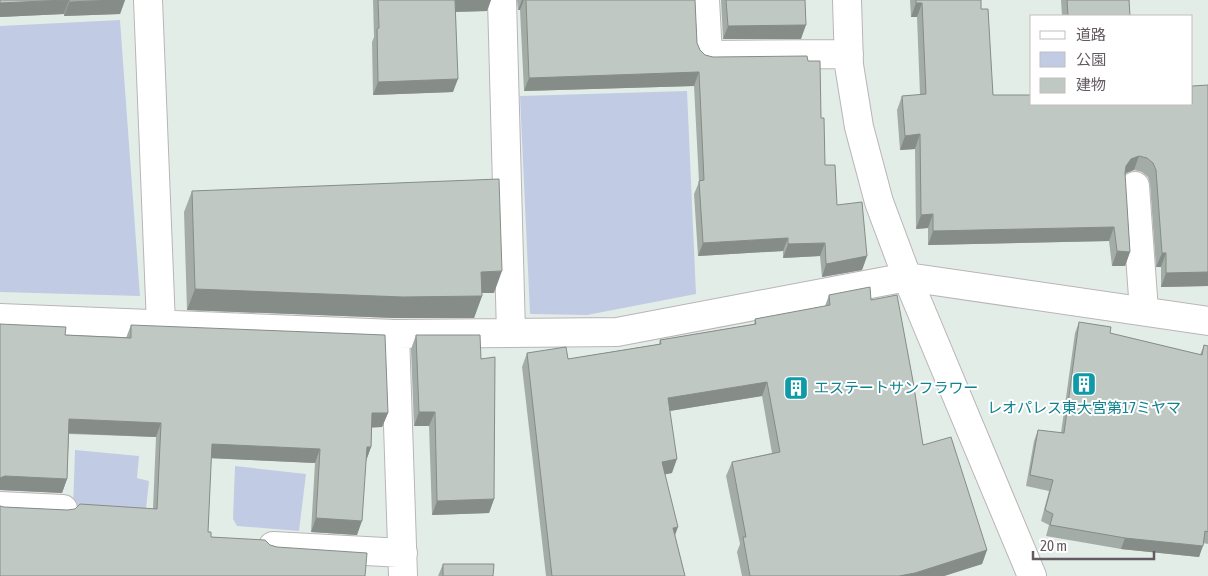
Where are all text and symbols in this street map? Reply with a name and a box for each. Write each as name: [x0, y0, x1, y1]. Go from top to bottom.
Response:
legend: [1030, 15, 1193, 105]
text: 道路: [1076, 26, 1106, 43]
text: 公園: [1076, 51, 1106, 68]
text: 建物: [1076, 76, 1106, 93]
building icon: レオパレス東大宮第17ミヤマ: [1071, 371, 1097, 397]
building icon: エステートサンフラワー: [783, 375, 809, 401]
place label: エステートサンフラワー: [814, 379, 979, 396]
place label: レオパレス東大宮第17ミヤマ: [987, 399, 1181, 416]
scale bar: [1033, 528, 1154, 560]
text: 20 m: [1040, 537, 1067, 554]

